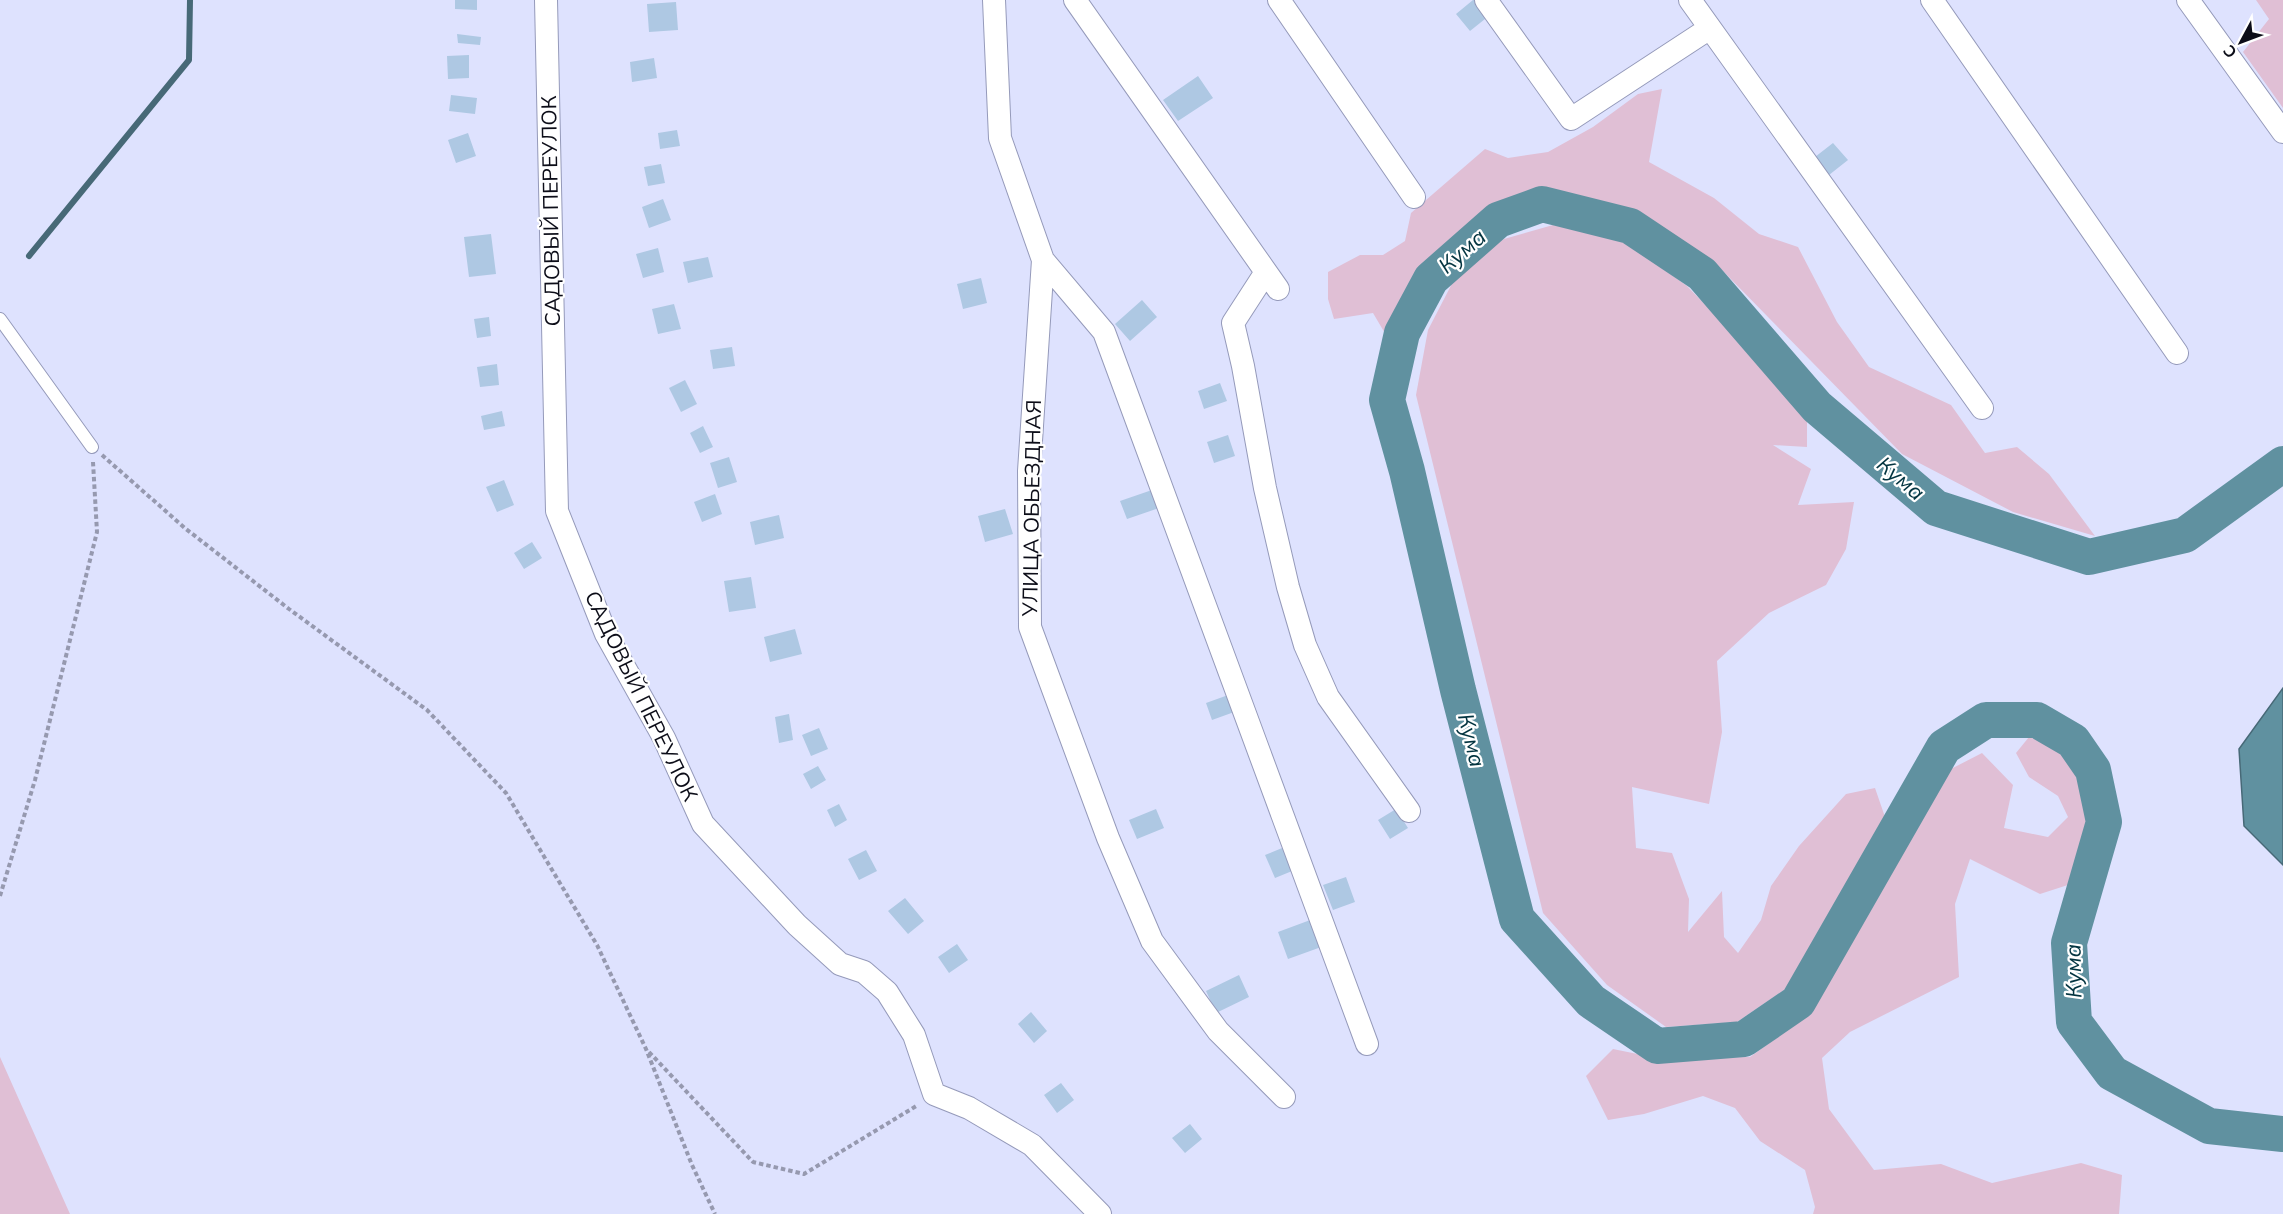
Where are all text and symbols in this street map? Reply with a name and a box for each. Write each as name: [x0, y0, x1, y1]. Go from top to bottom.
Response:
north arrow: [2211, 12, 2271, 72]
text: С: [2219, 41, 2241, 63]
street label: САДОВЫЙ ПЕРЕУЛОК: [535, 95, 565, 327]
water label: Кума: [1432, 223, 1492, 279]
street label: УЛИЦА ОБЬЕЗДНАЯ: [1016, 399, 1046, 618]
water label: Кума: [1871, 450, 1931, 506]
street label: САДОВЫЙ ПЕРЕУЛОК: [580, 586, 704, 805]
water label: Кума: [1452, 710, 1492, 770]
water label: Кума: [2059, 944, 2087, 998]

